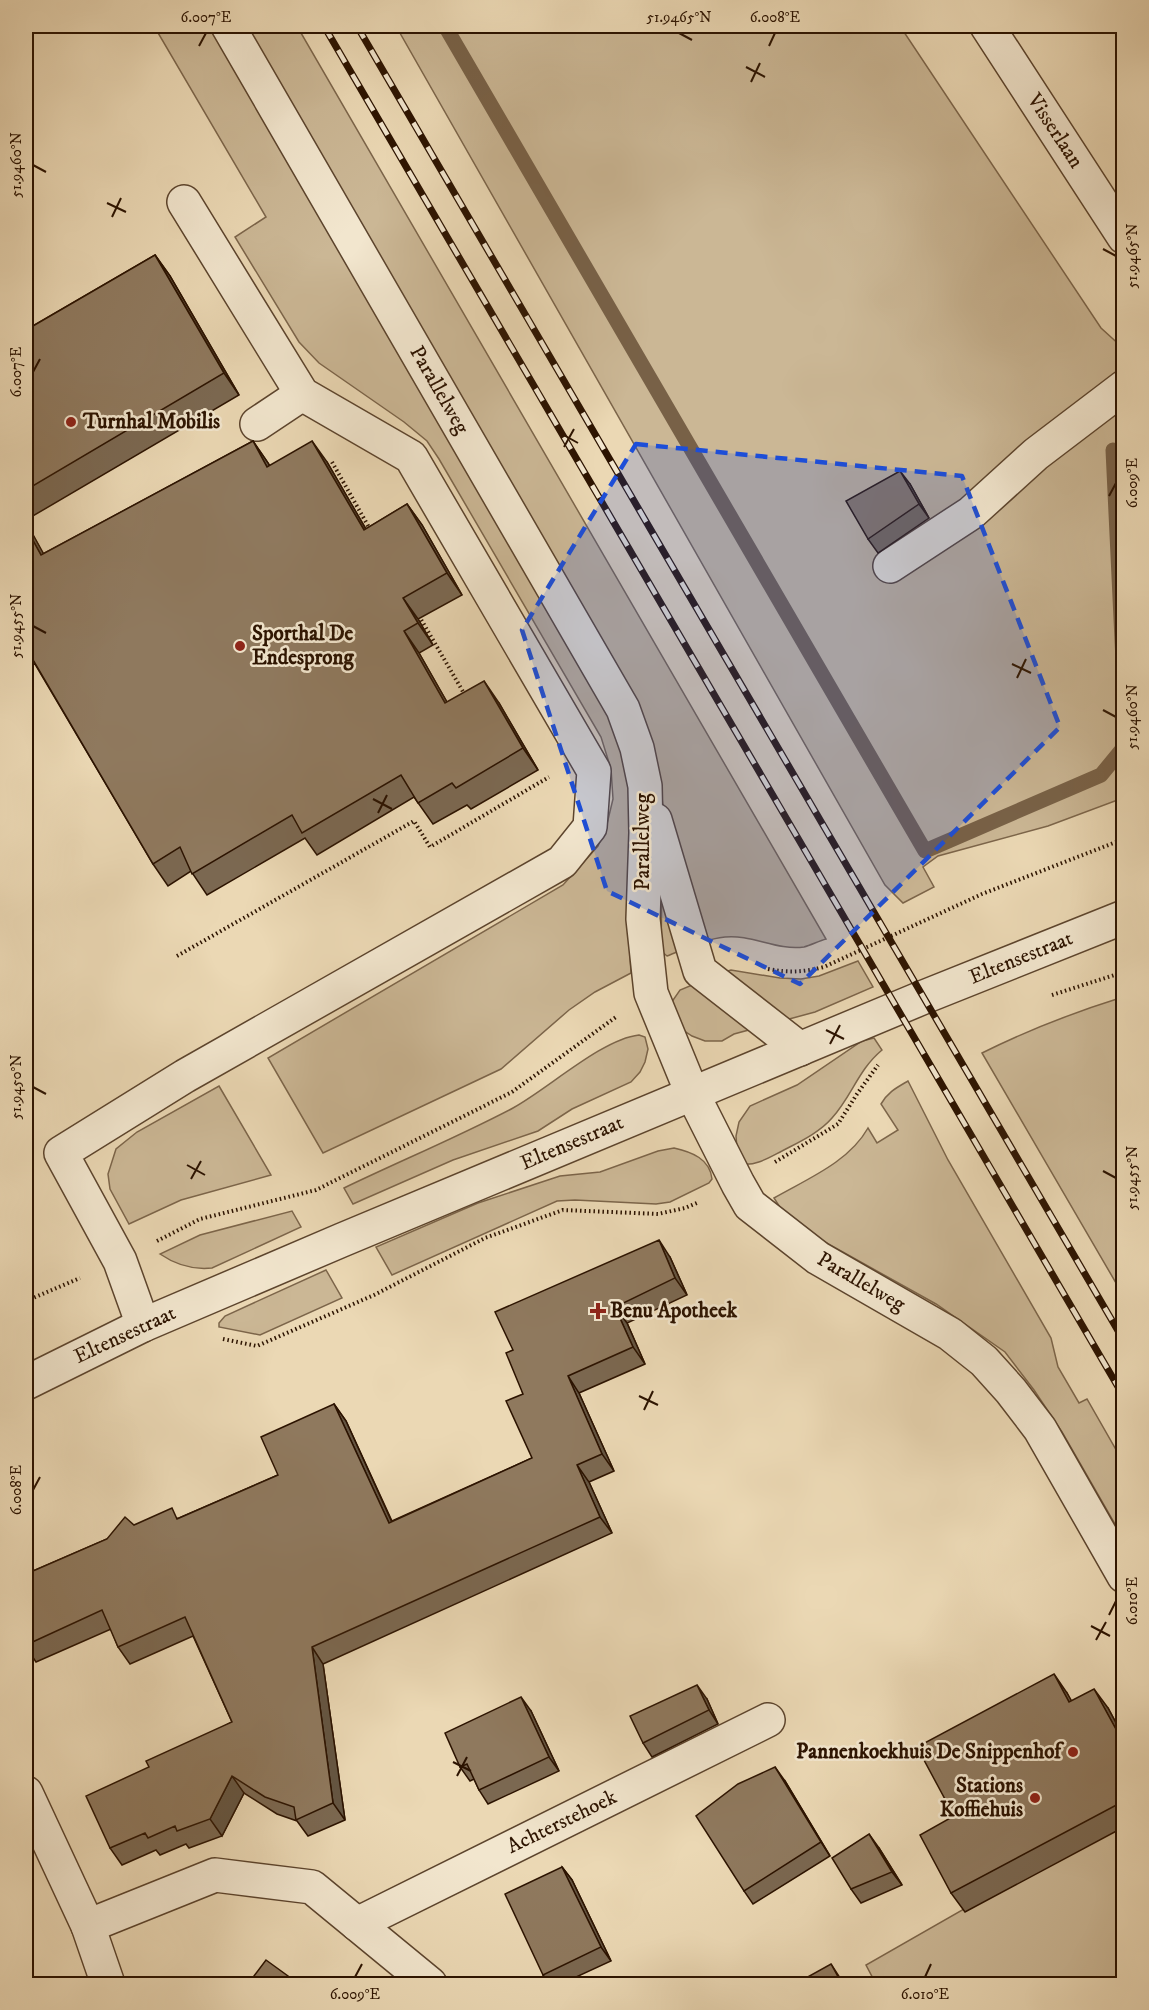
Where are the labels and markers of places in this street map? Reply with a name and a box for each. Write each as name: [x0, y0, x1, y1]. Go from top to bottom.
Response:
place label: Turnhal Mobilis: [82, 409, 220, 435]
marker: Turnhal Mobilis: [64, 415, 78, 429]
place label: Sporthal De Endesprong: [252, 621, 354, 671]
marker: Sporthal De Endesprong: [233, 639, 247, 653]
place label: Benu Apotheek: [610, 1298, 738, 1324]
marker: Benu Apotheek: [591, 1304, 605, 1318]
place label: Pannenkoekhuis De Snippenhof: [796, 1739, 1064, 1765]
marker: Pannenkoekhuis De Snippenhof: [1066, 1745, 1080, 1759]
place label: Stations Koffiehuis: [940, 1773, 1023, 1823]
marker: Stations Koffiehuis: [1028, 1791, 1042, 1805]

